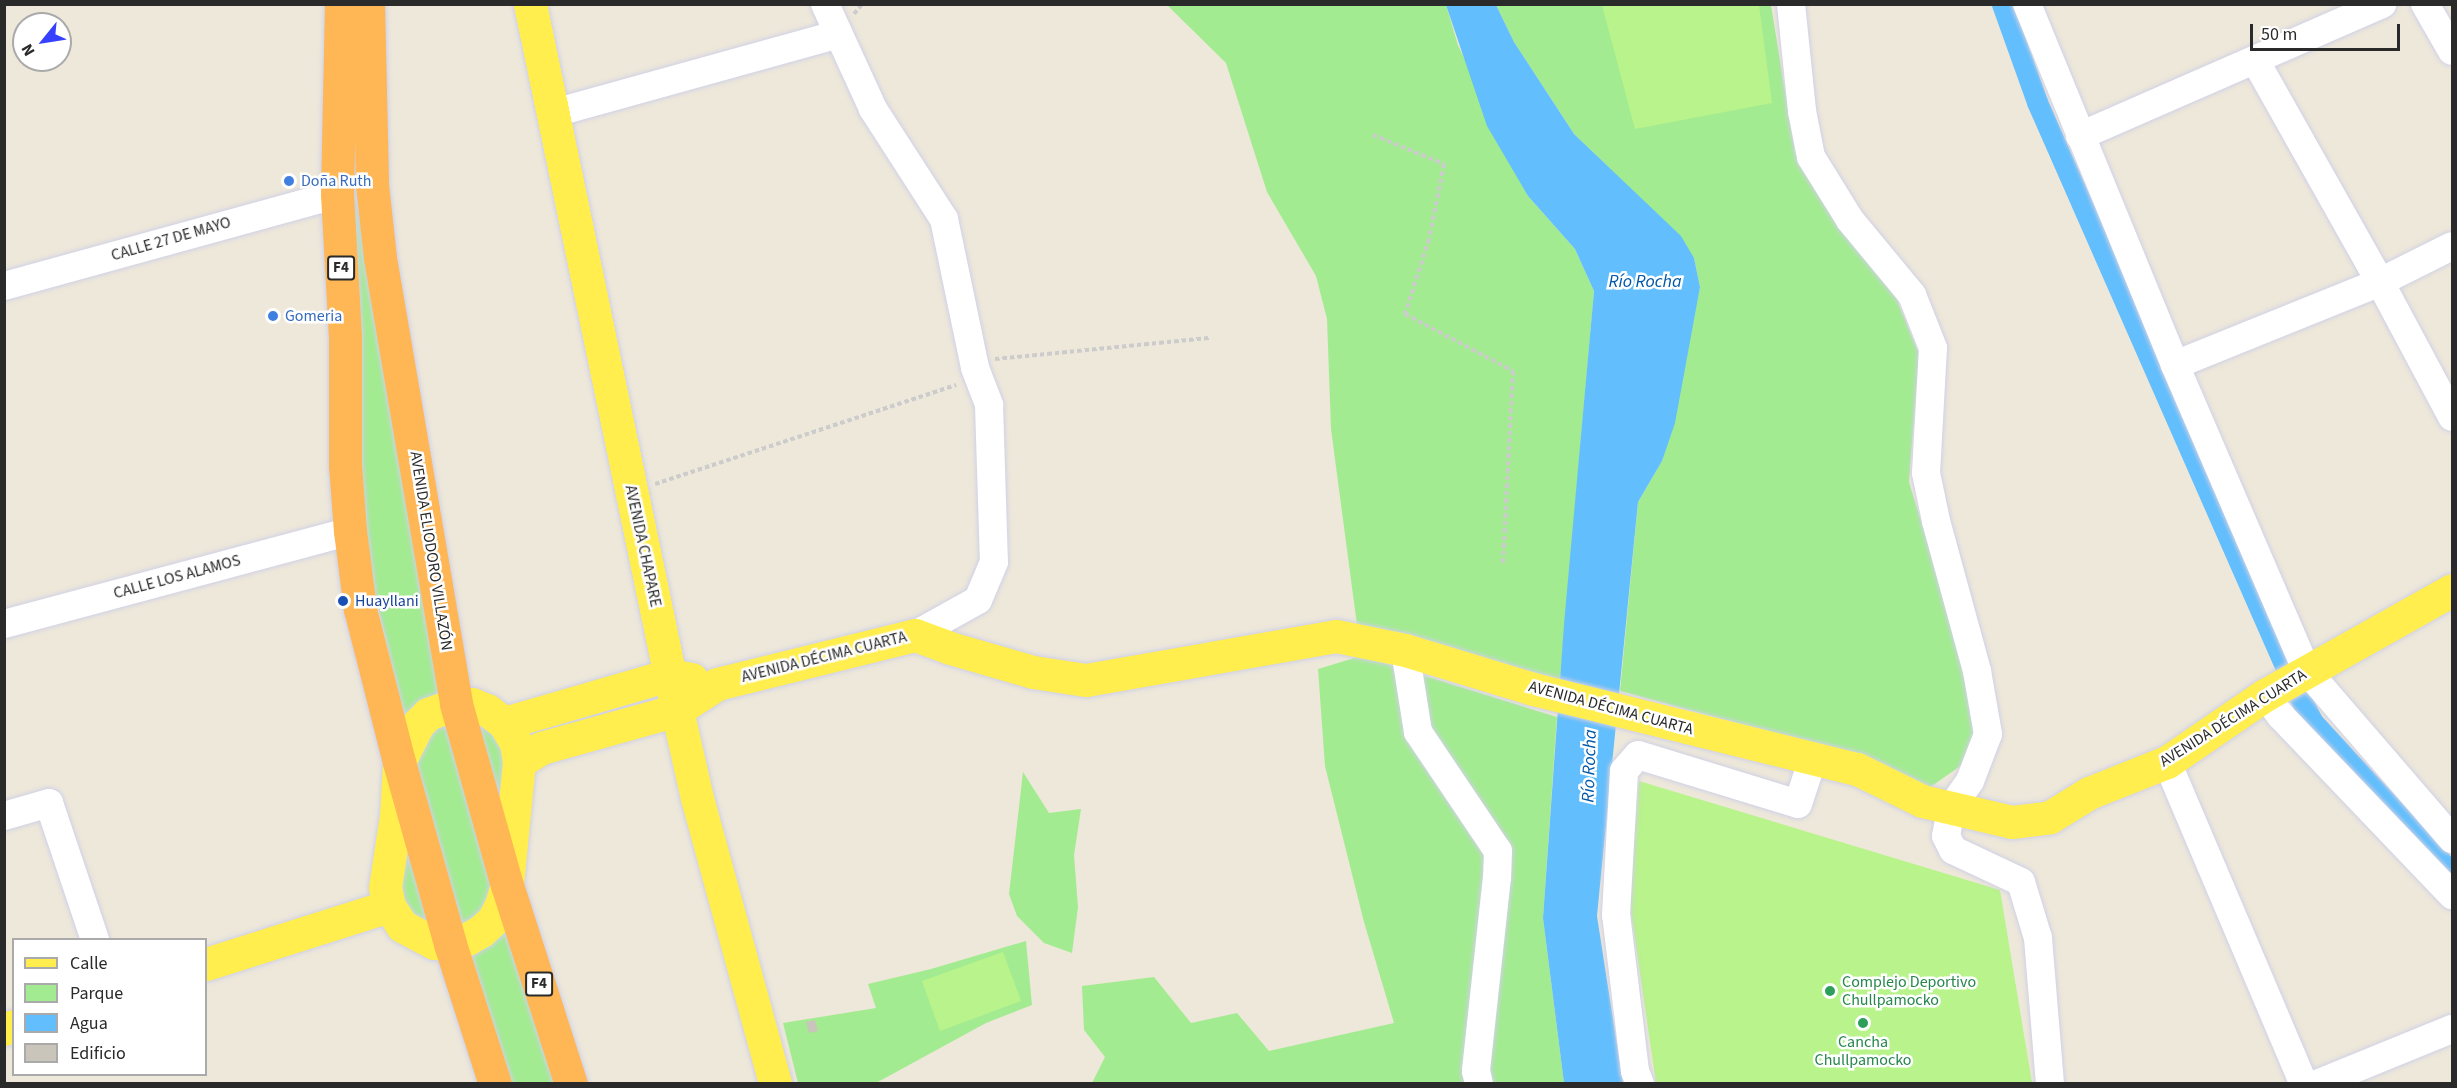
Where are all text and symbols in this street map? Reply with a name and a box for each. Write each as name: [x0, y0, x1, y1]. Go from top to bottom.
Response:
north arrow: [12, 12, 72, 72]
scale bar: [2253, 12, 2403, 50]
text: 50 m: [2261, 22, 2297, 47]
text: N: [16, 40, 40, 60]
place label: Doña Ruth: [301, 171, 371, 191]
marker: Doña Ruth: [282, 174, 296, 188]
street label: CALLE 27 DE MAYO: [109, 213, 233, 265]
road number: F4: [326, 256, 356, 280]
water label: Río Rocha: [1608, 271, 1682, 293]
place label: Gomeria: [285, 306, 342, 326]
marker: Gomeria: [266, 309, 280, 323]
street label: AVENIDA ELIODORO VILLAZÓN: [406, 450, 456, 652]
street label: AVENIDA CHAPARE: [621, 483, 665, 609]
street label: CALLE LOS ALAMOS: [111, 551, 243, 603]
place label: Huayllani: [355, 591, 419, 611]
marker: Huayllani: [336, 594, 350, 608]
street label: AVENIDA DÉCIMA CUARTA: [739, 627, 909, 687]
street label: AVENIDA DÉCIMA CUARTA: [2156, 665, 2310, 771]
street label: AVENIDA DÉCIMA CUARTA: [1527, 677, 1695, 739]
water label: Río Rocha: [1578, 729, 1602, 803]
legend: [12, 938, 207, 1076]
text: Calle: [70, 951, 107, 976]
road number: F4: [524, 972, 554, 996]
place label: Complejo Deportivo Chullpamocko: [1842, 972, 1976, 1010]
text: Parque: [70, 981, 123, 1006]
marker: Complejo Deportivo Chullpamocko: [1823, 984, 1837, 998]
text: Agua: [70, 1011, 108, 1036]
marker: Cancha Chullpamocko: [1856, 1016, 1870, 1030]
place label: Cancha Chullpamocko: [1815, 1032, 1911, 1070]
text: Edificio: [70, 1041, 126, 1066]

